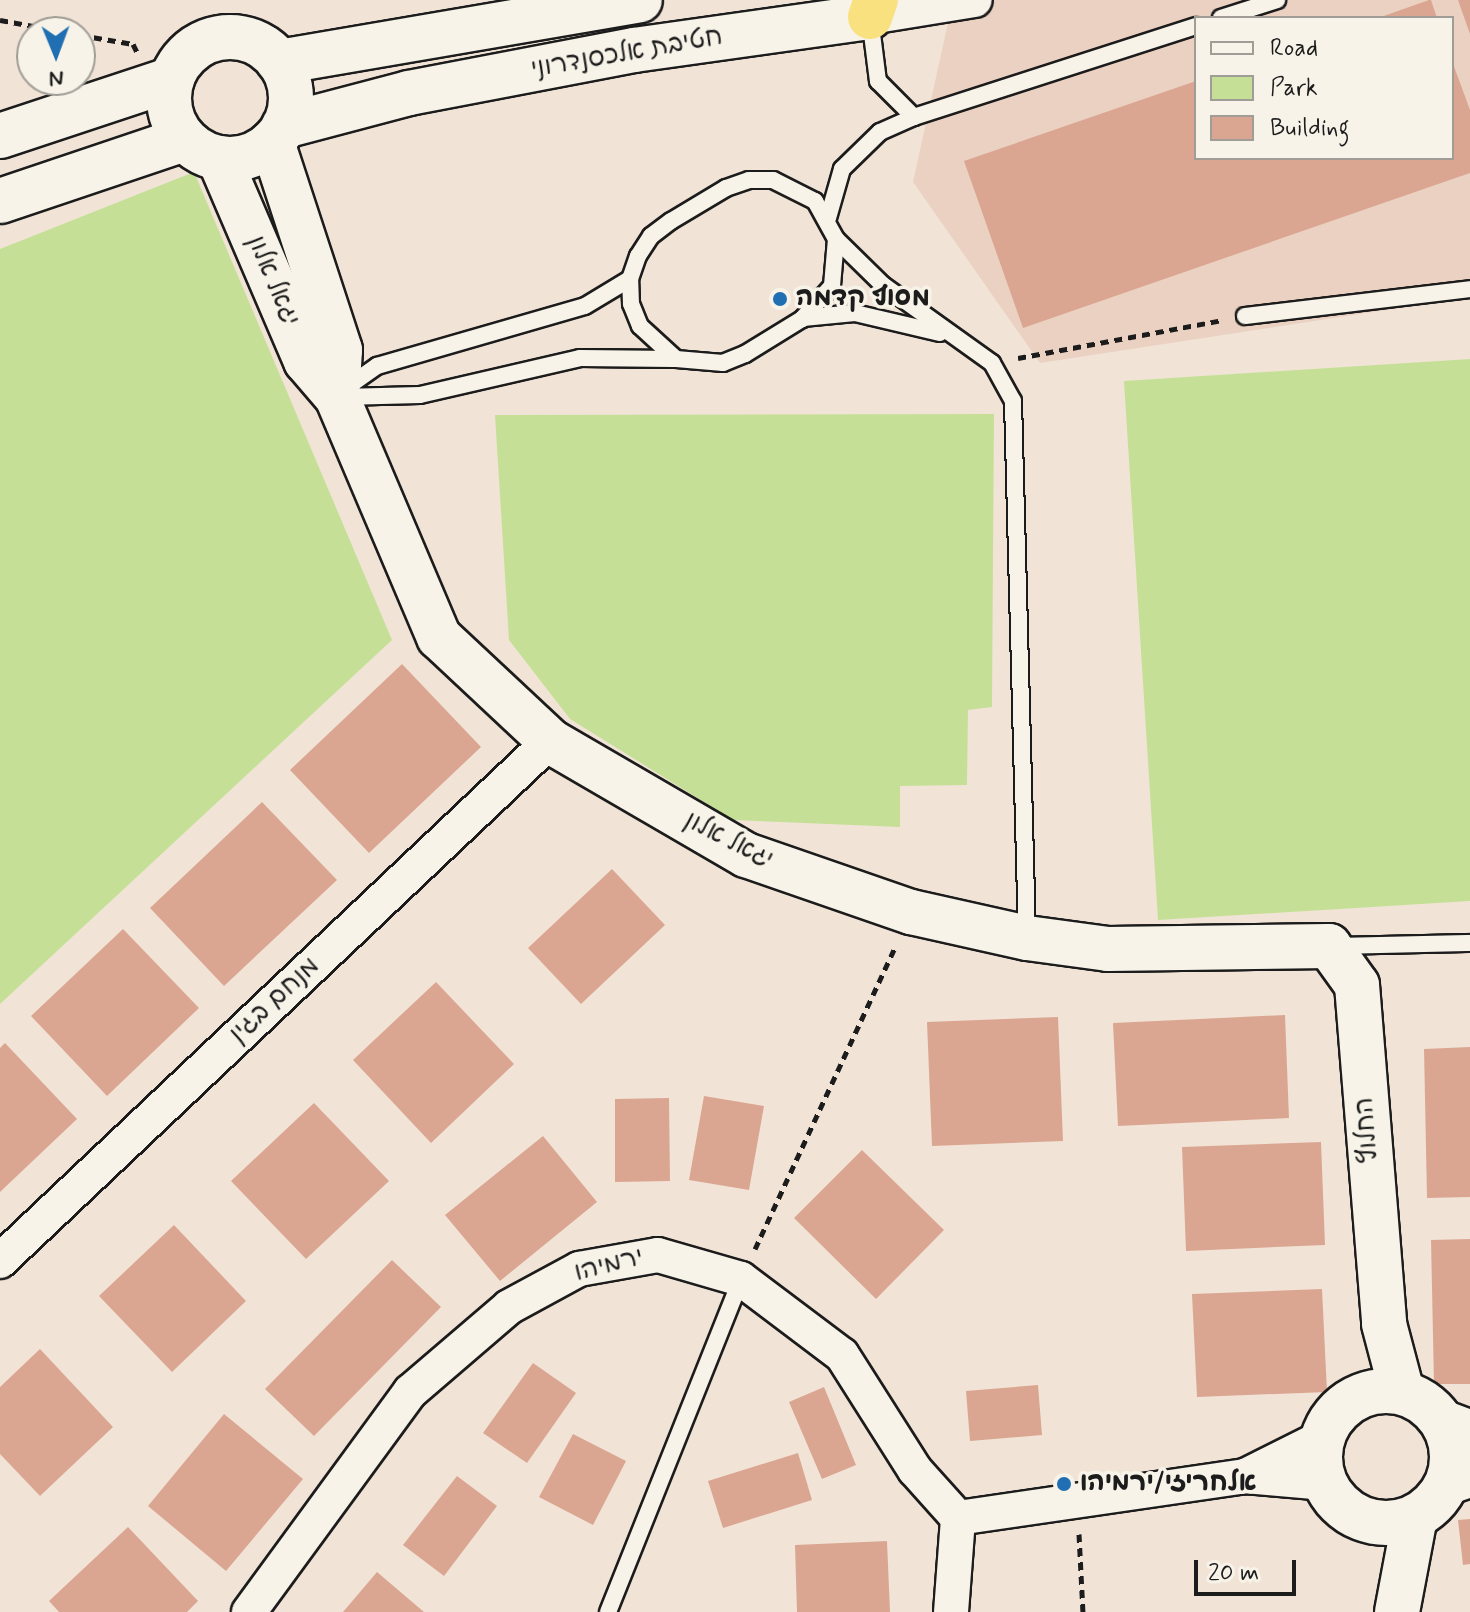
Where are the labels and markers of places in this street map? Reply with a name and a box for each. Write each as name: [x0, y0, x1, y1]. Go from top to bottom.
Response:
place label: מסוף קדמה: [796, 283, 930, 315]
marker: מסוף קדמה: [771, 290, 789, 308]
place label: אלחריזי/ירמיהו: [1080, 1468, 1257, 1500]
marker: אלחריזי/ירמיהו: [1055, 1475, 1073, 1493]

